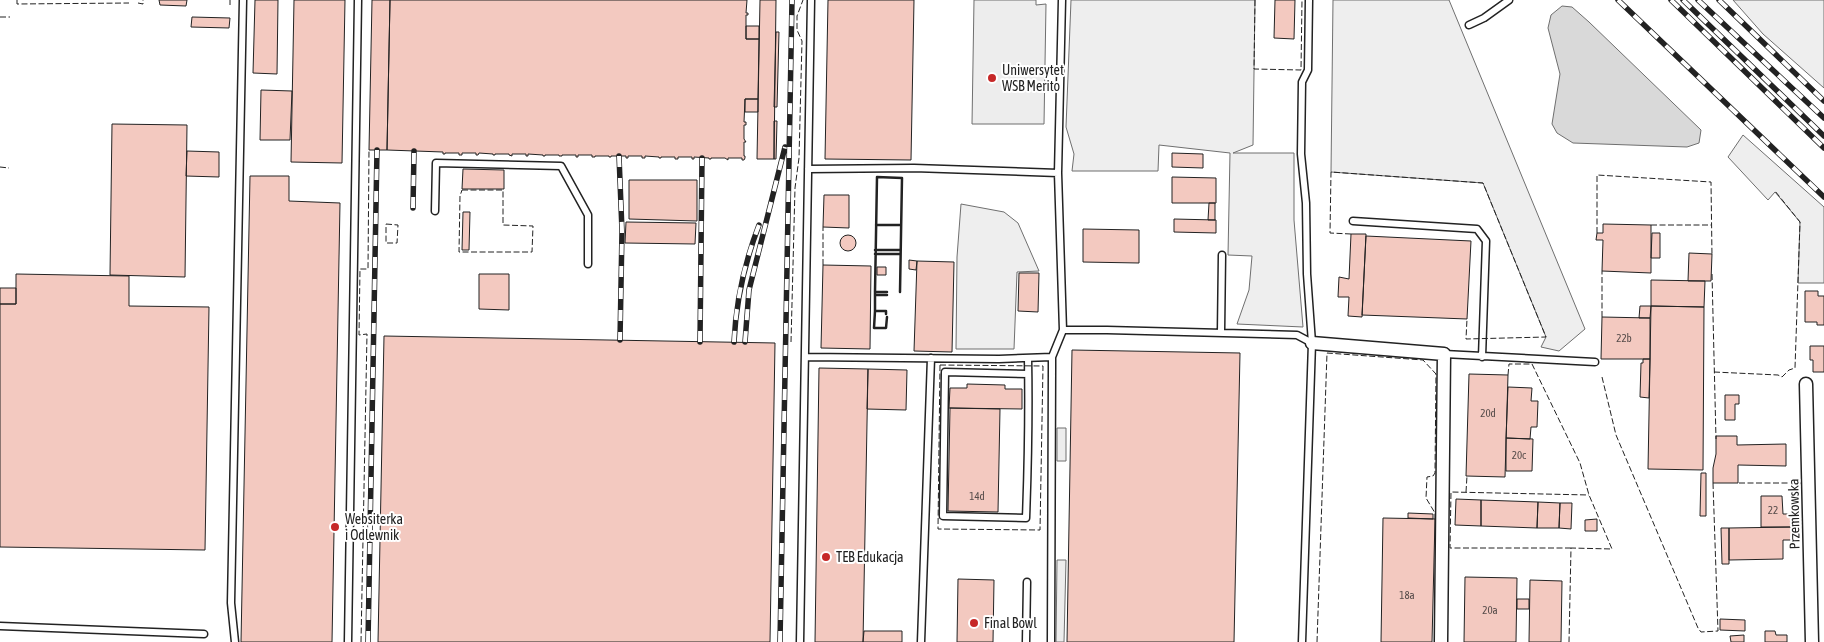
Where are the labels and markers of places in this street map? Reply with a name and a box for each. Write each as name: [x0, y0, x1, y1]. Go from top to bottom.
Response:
place label: Uniwersytet WSB Merito: [1002, 62, 1064, 94]
marker: Uniwersytet WSB Merito: [986, 72, 998, 84]
place label: Websiterka i Odlewnik: [345, 511, 403, 543]
marker: Websiterka i Odlewnik: [329, 521, 341, 533]
place label: TEB Edukacja: [836, 549, 904, 565]
marker: TEB Edukacja: [820, 551, 832, 563]
place label: Final Bowl: [984, 615, 1037, 631]
marker: Final Bowl: [968, 617, 980, 629]

